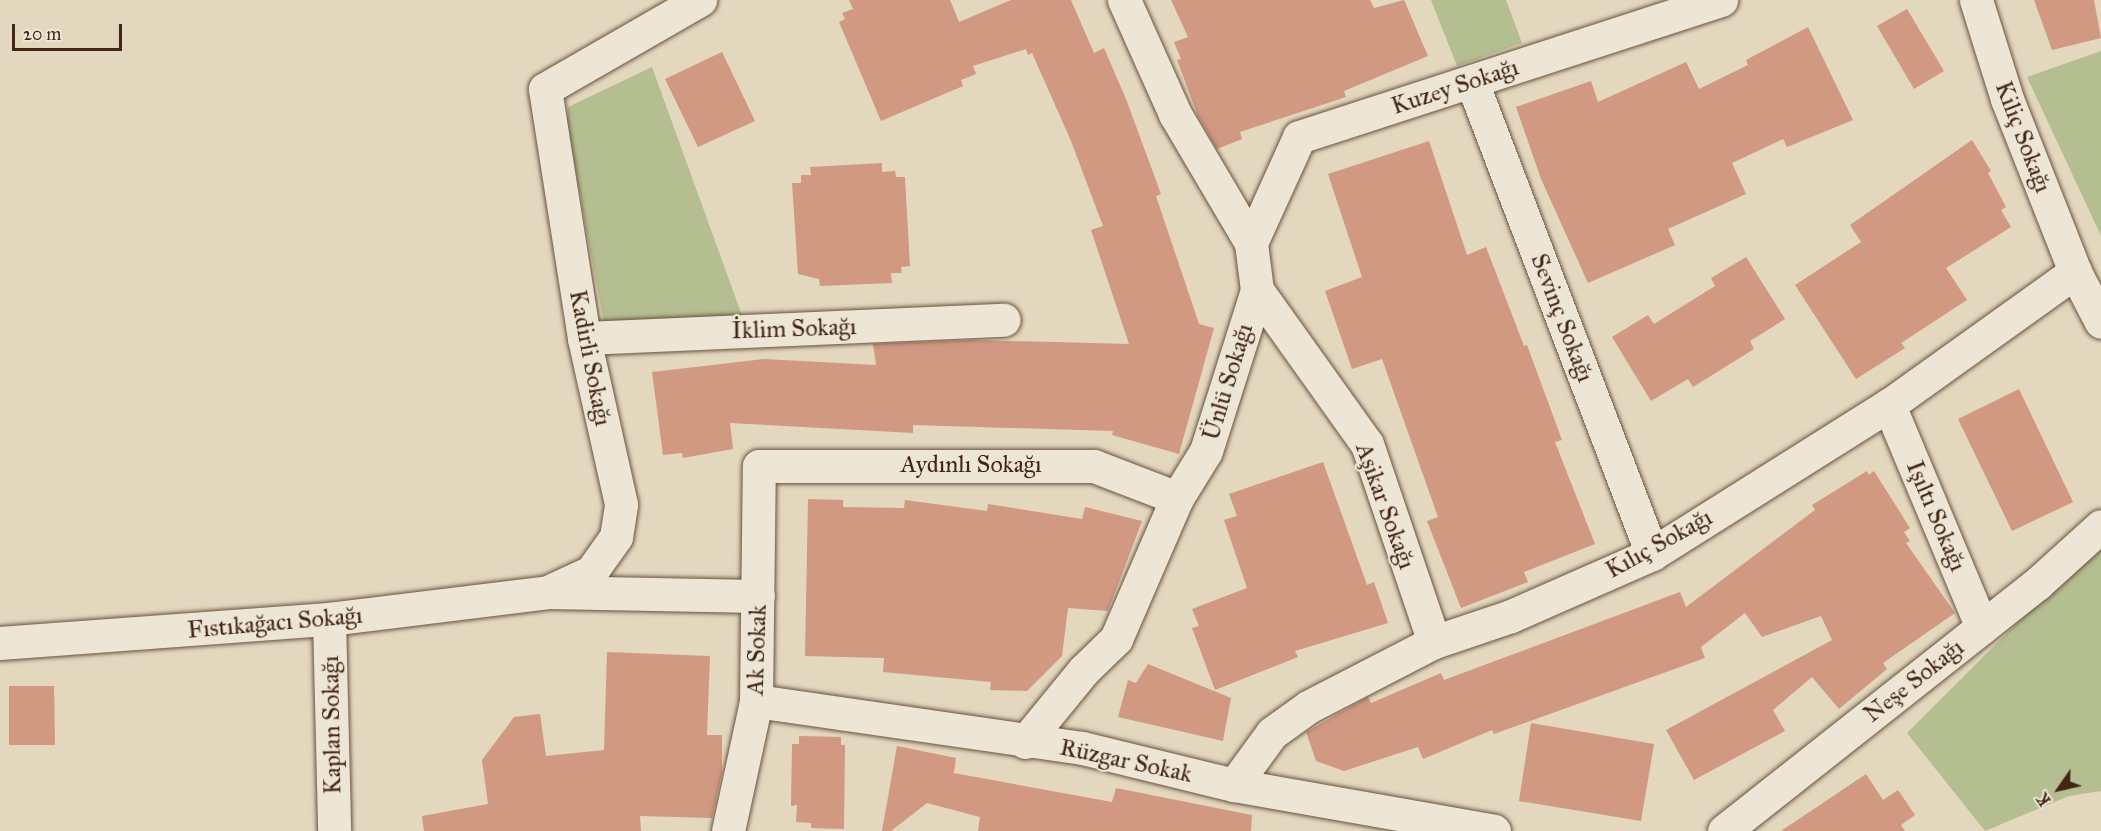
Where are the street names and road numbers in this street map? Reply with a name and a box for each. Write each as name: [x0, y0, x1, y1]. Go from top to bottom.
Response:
street label: Kuzey Sokağı: [1388, 53, 1522, 121]
street label: Kiliç Sokağı: [1989, 77, 2057, 197]
street label: Sevinç Sokağı: [1524, 250, 1600, 386]
street label: Kadirli Sokağı: [563, 288, 617, 428]
street label: İklim Sokağı: [731, 312, 857, 346]
street label: Ünlü Sokağı: [1197, 320, 1259, 444]
street label: Aşikar Sokağı: [1349, 439, 1421, 573]
street label: Aydınlı Sokağı: [900, 451, 1042, 479]
street label: Işıltı Sokağı: [1900, 456, 1972, 576]
street label: Kılıç Sokağı: [1601, 503, 1717, 585]
street label: Fıstıkağacı Sokağı: [186, 601, 364, 645]
street label: Ak Sokak: [741, 604, 773, 696]
street label: Neşe Sokağı: [1858, 633, 1970, 729]
street label: Kaplan Sokağı: [316, 655, 348, 795]
street label: Rüzgar Sokak: [1057, 733, 1195, 789]

